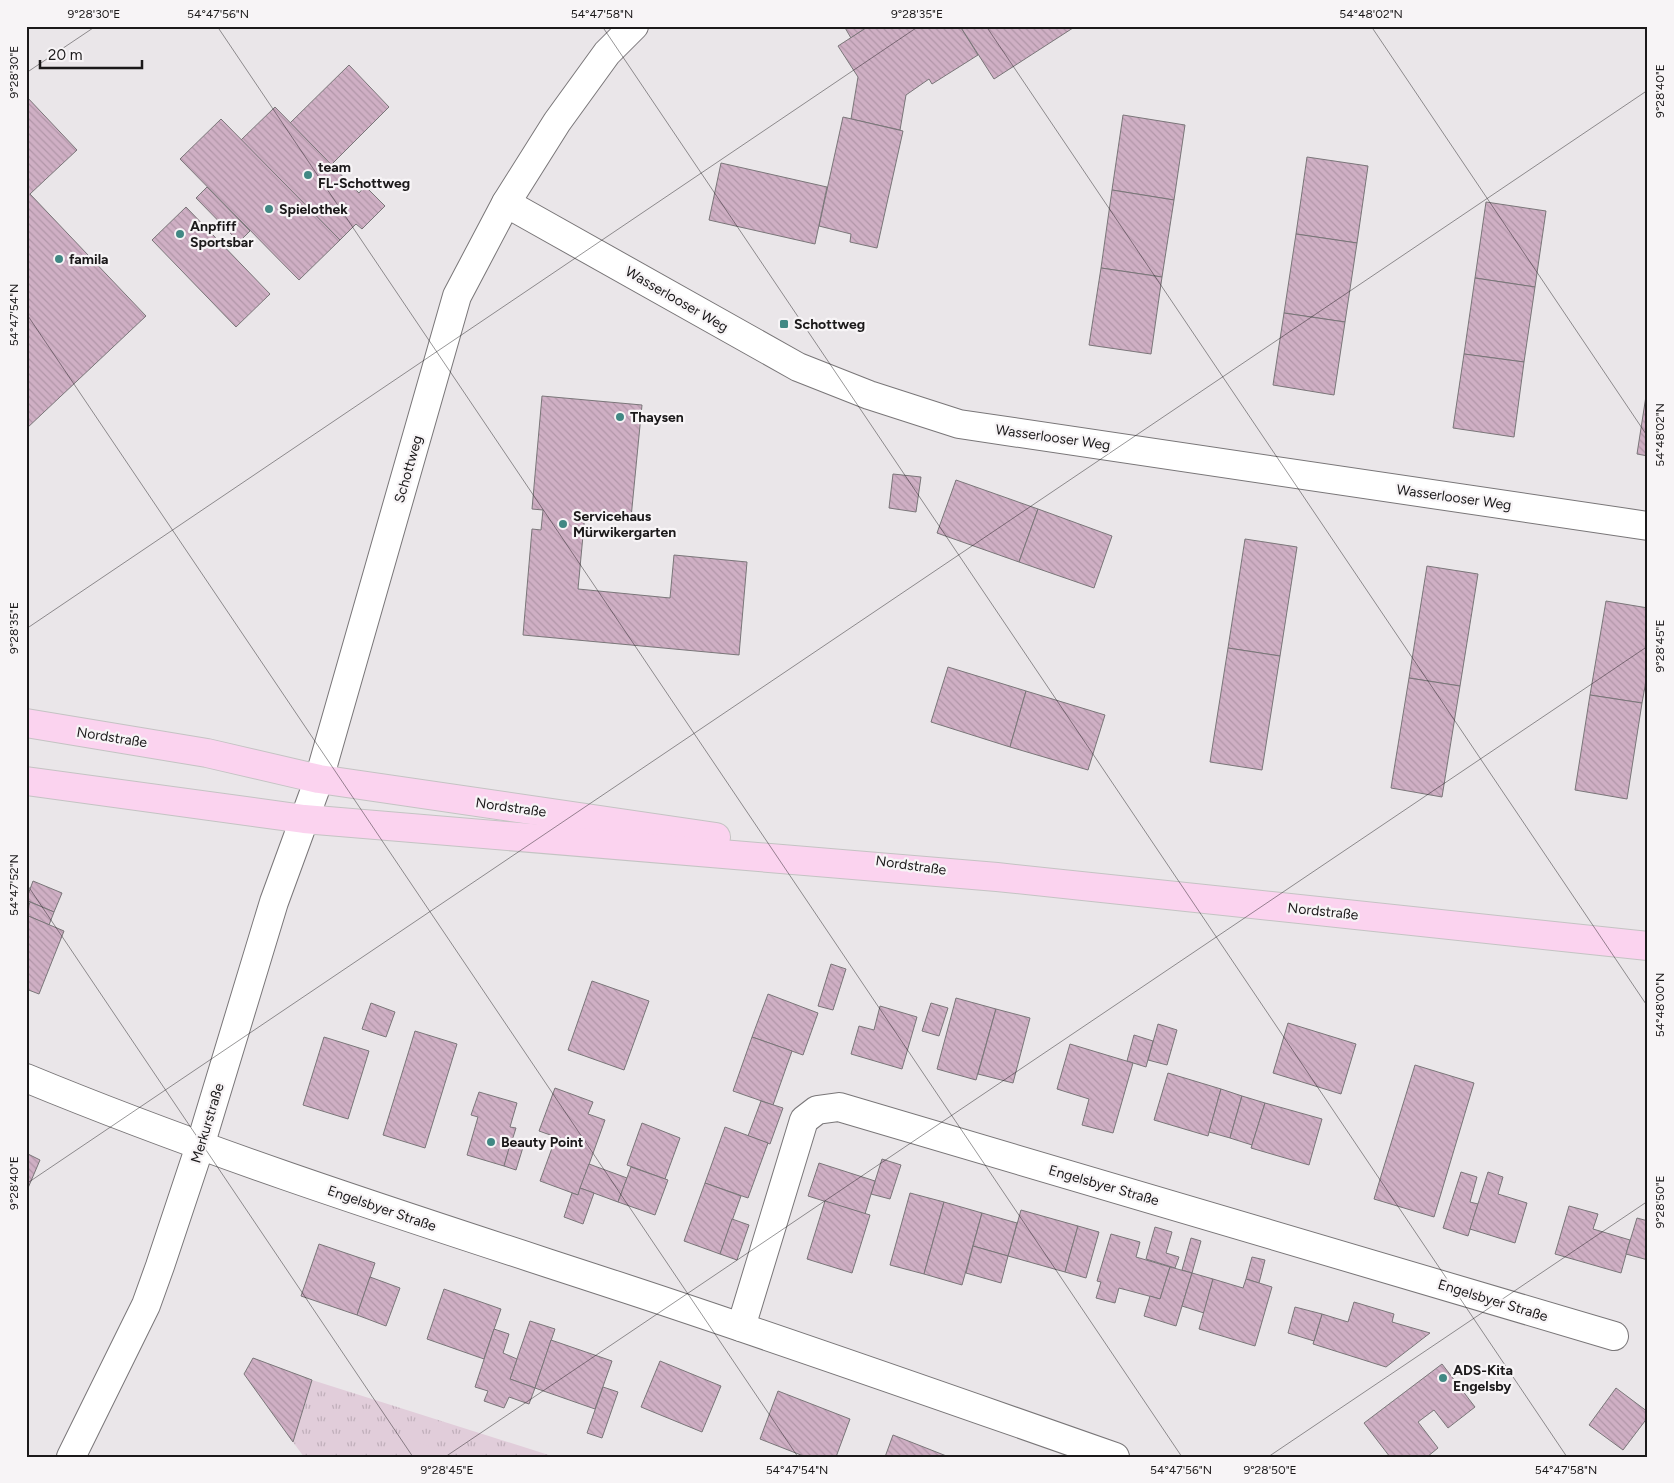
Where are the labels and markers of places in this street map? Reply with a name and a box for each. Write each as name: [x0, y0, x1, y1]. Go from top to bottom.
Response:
place label: team FL-Schottweg: [318, 159, 410, 192]
marker: team FL-Schottweg: [302, 169, 314, 181]
place label: Spielothek: [279, 201, 348, 218]
marker: Spielothek: [263, 203, 275, 215]
place label: Anpfiff Sportsbar: [190, 218, 254, 251]
marker: Anpfiff Sportsbar: [174, 228, 186, 240]
place label: famila: [69, 251, 109, 268]
marker: famila: [53, 253, 65, 265]
place label: Schottweg: [794, 316, 865, 333]
marker: Schottweg: [778, 318, 790, 330]
place label: Thaysen: [630, 409, 684, 426]
marker: Thaysen: [614, 411, 626, 423]
place label: Servicehaus Mürwikergarten: [573, 508, 676, 541]
marker: Servicehaus Mürwikergarten: [557, 518, 569, 530]
place label: Beauty Point: [501, 1134, 584, 1151]
marker: Beauty Point: [485, 1136, 497, 1148]
place label: ADS-Kita Engelsby: [1453, 1362, 1513, 1395]
marker: ADS-Kita Engelsby: [1437, 1372, 1449, 1384]

